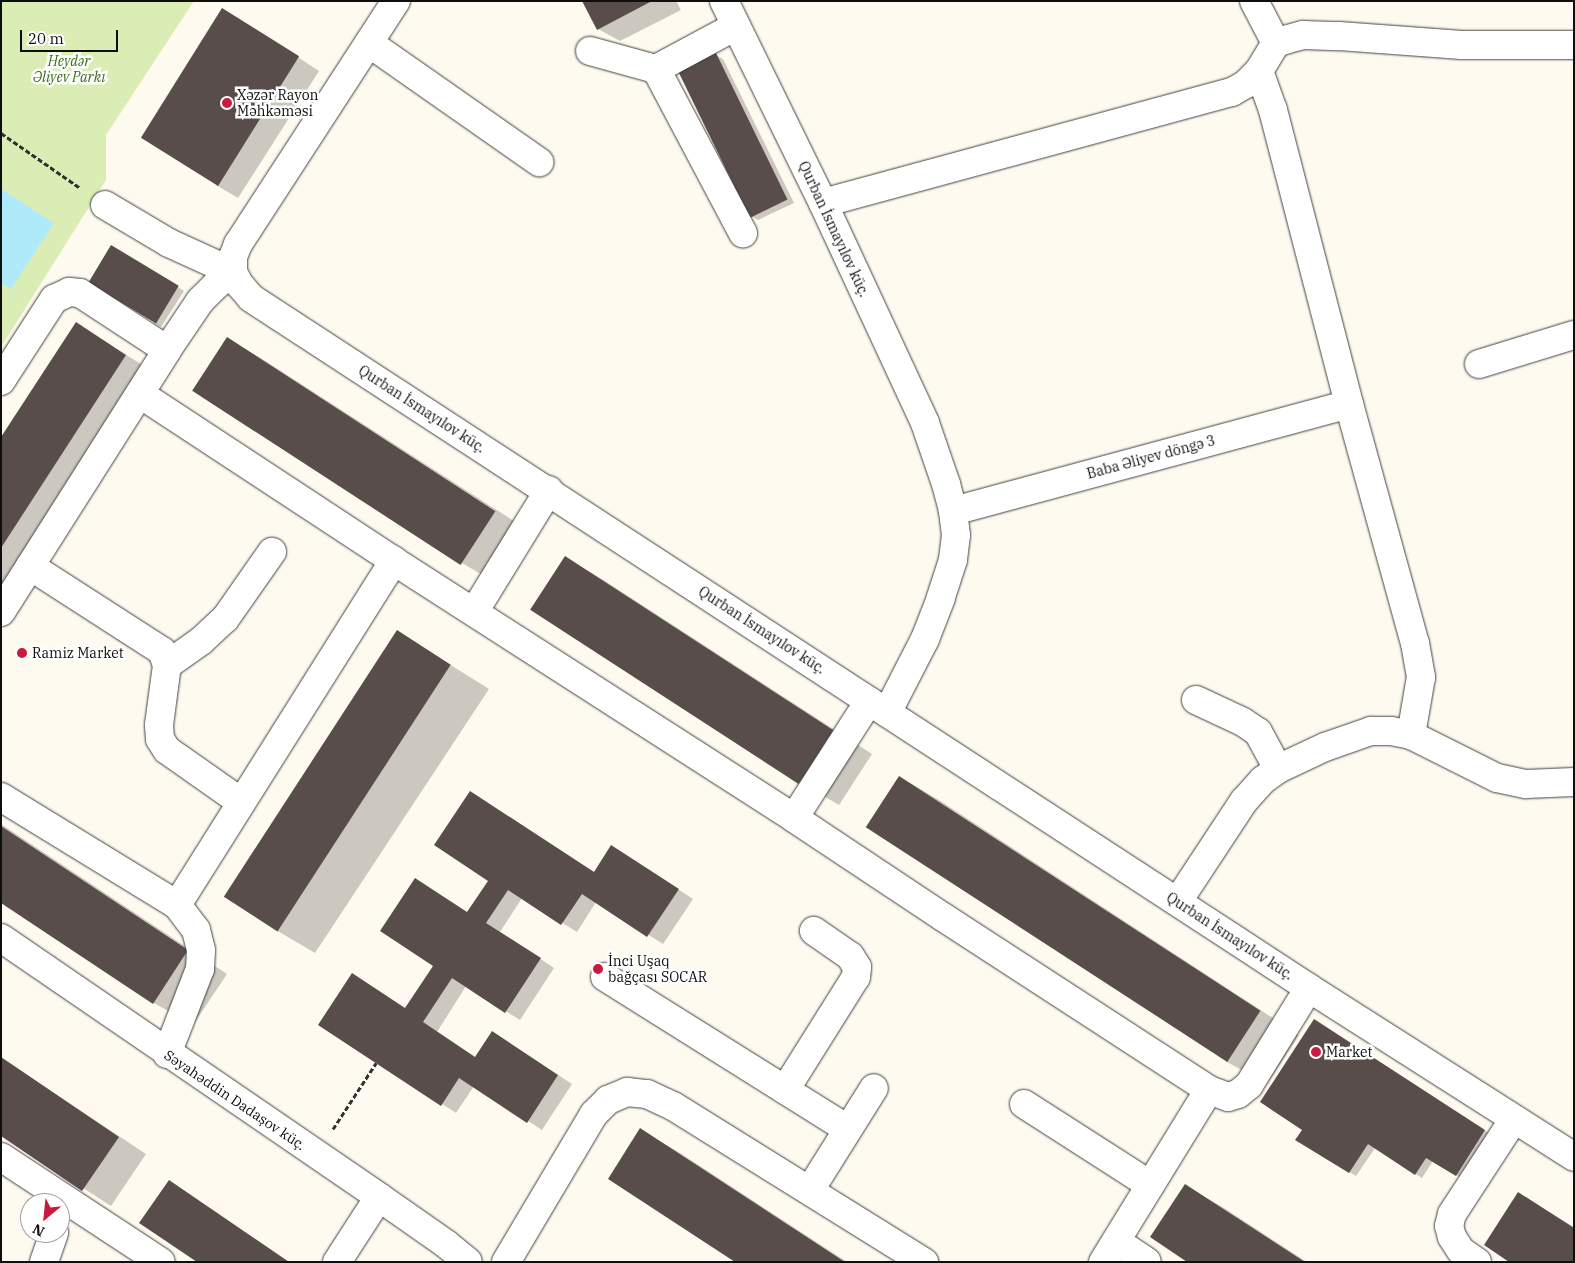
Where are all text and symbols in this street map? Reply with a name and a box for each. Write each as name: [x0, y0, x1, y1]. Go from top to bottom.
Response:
scale bar: [22, 20, 120, 52]
text: 20 m: [28, 29, 64, 48]
park label: Heydər Əliyev Parkı: [33, 53, 105, 85]
place label: Xəzər Rayon Məhkəməsi: [237, 87, 319, 120]
marker: Xəzər Rayon Məhkəməsi: [221, 97, 233, 109]
street label: Qurban İsmayılov küç.: [795, 159, 873, 299]
street label: Qurban İsmayılov küç.: [355, 362, 489, 456]
street label: Baba Əliyev döngə 3: [1085, 432, 1217, 482]
street label: Qurban İsmayılov küç.: [695, 583, 829, 677]
place label: Ramiz Market: [32, 645, 124, 661]
marker: Ramiz Market: [16, 647, 28, 659]
street label: Qurban İsmayılov küç.: [1163, 889, 1297, 983]
place label: İnci Uşaq bağçası SOCAR: [608, 953, 707, 986]
marker: İnci Uşaq bağçası SOCAR: [592, 963, 604, 975]
place label: Market: [1326, 1044, 1372, 1060]
street label: Səyahəddin Dadaşov küç.: [161, 1046, 309, 1154]
marker: Market: [1310, 1046, 1322, 1058]
north arrow: [20, 1193, 70, 1243]
text: N: [29, 1220, 48, 1241]

